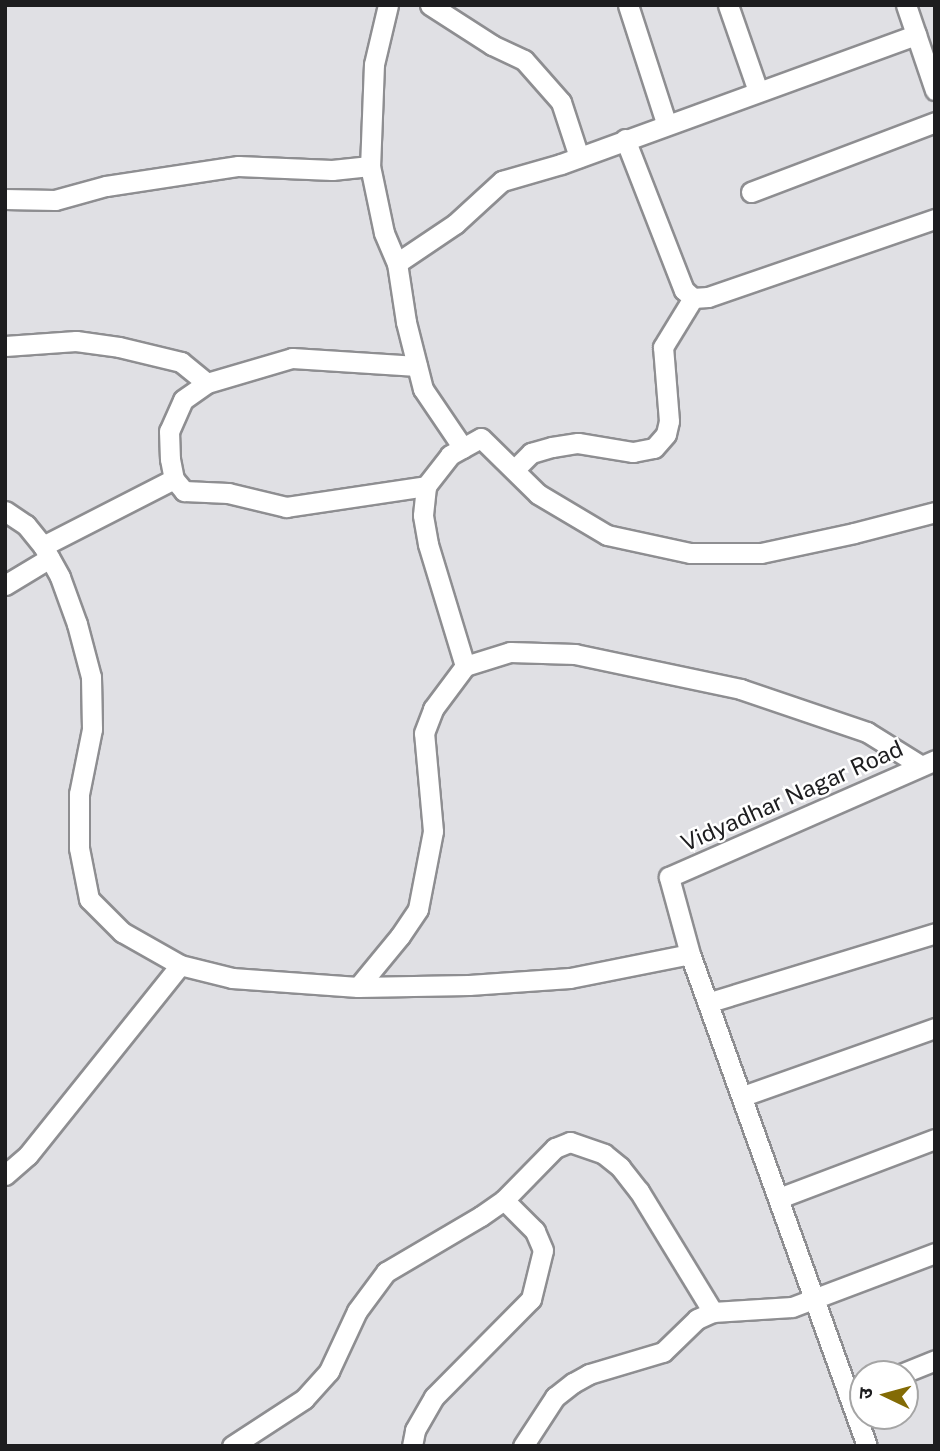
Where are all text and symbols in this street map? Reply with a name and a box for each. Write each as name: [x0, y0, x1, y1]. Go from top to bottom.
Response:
street label: Vidyadhar Nagar Road: [677, 735, 907, 857]
north arrow: [849, 1360, 919, 1430]
text: उ: [854, 1387, 877, 1400]

